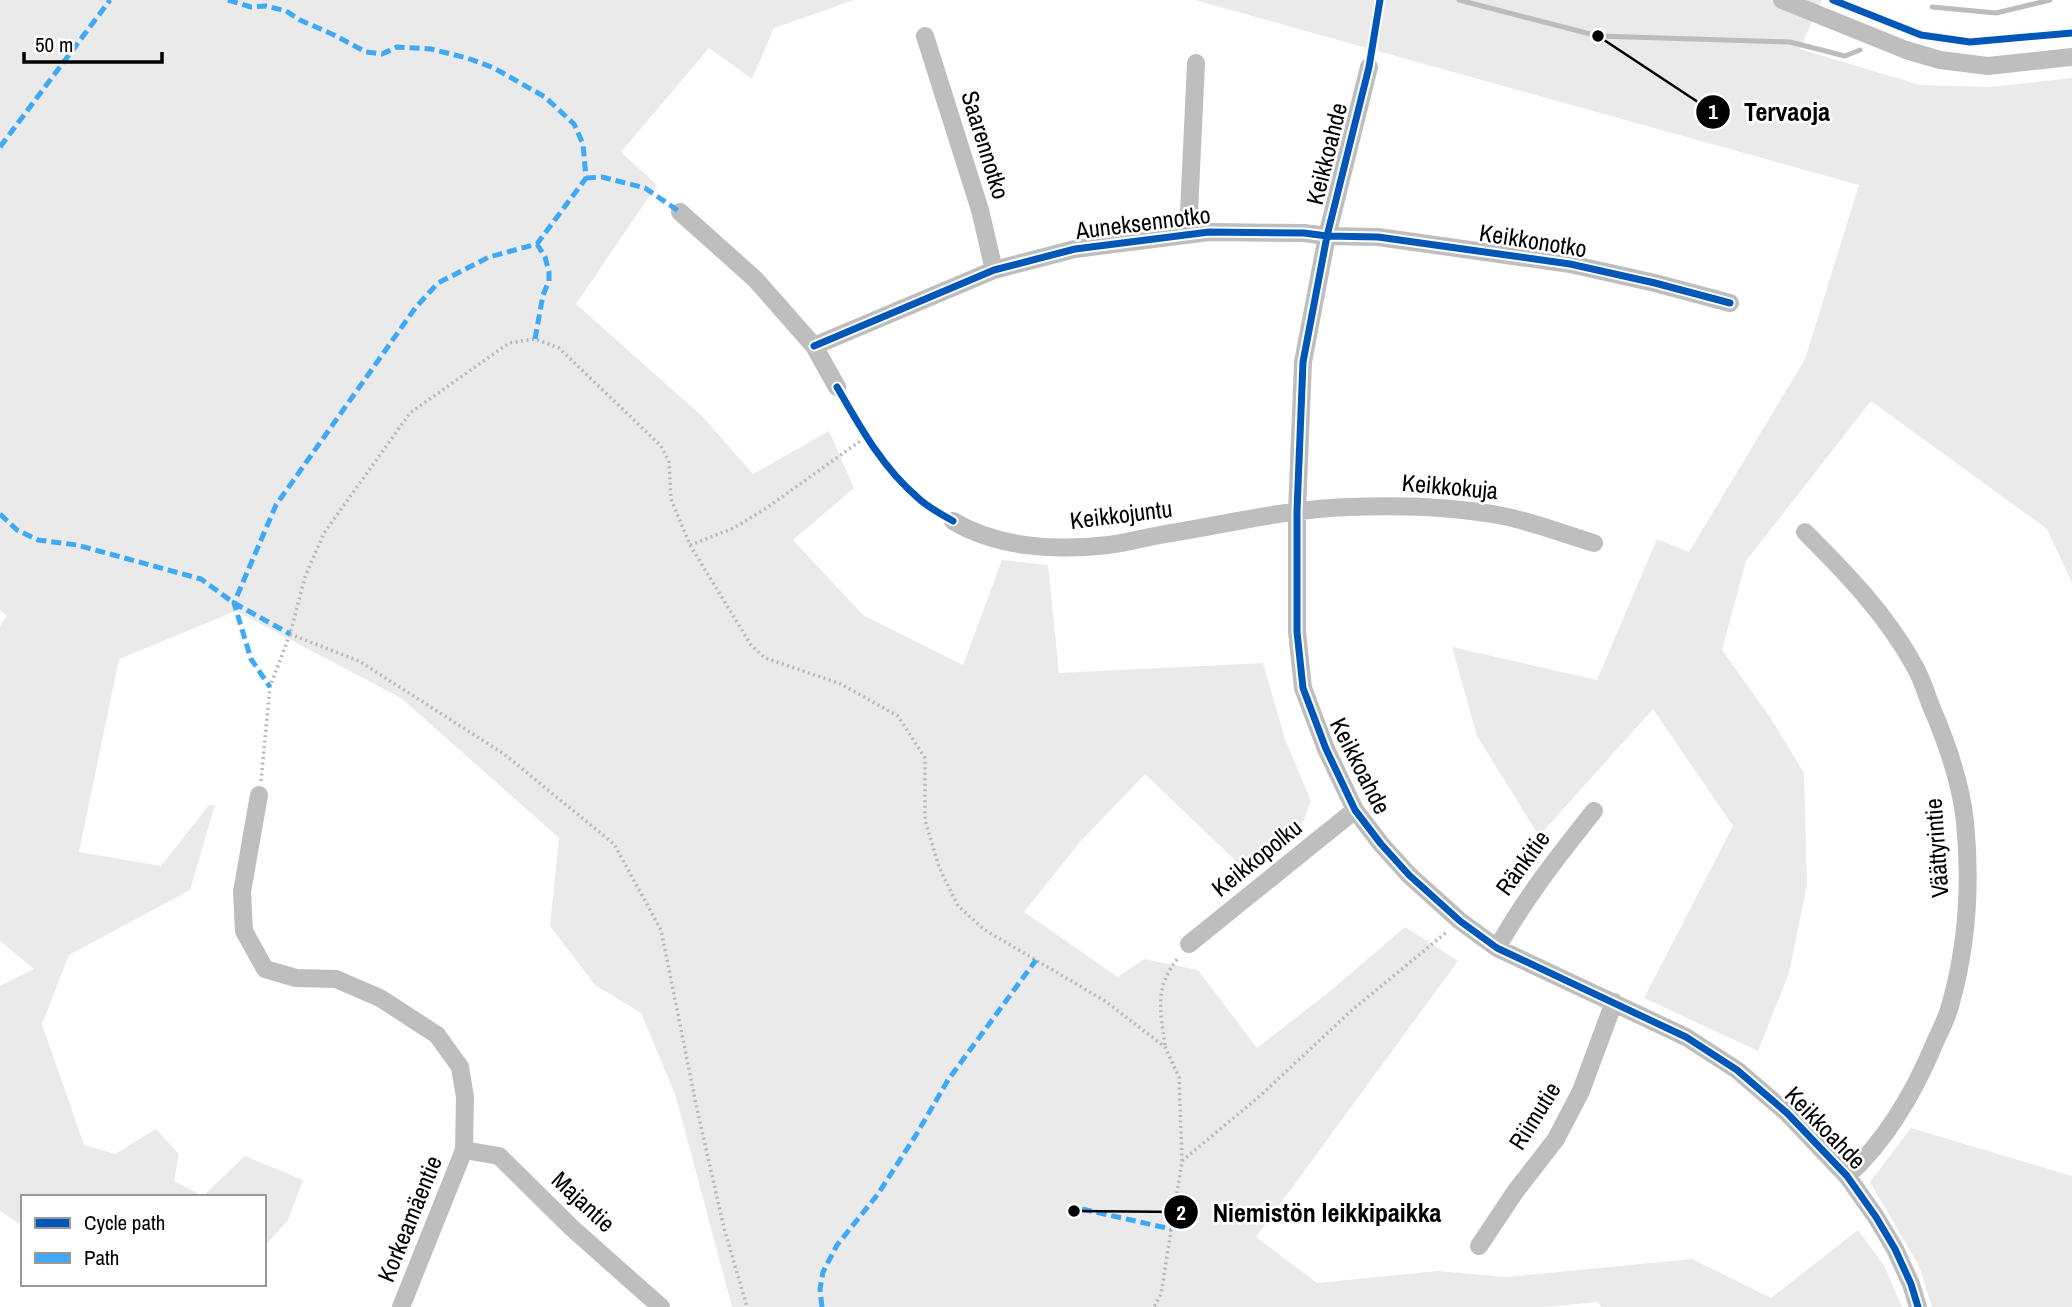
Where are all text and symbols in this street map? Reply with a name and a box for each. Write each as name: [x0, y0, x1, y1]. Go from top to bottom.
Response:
scale bar: [24, 21, 163, 65]
text: 50 m: [35, 30, 73, 59]
street label: Saarennotko: [954, 87, 1018, 203]
callout: Tervaoja: [1695, 89, 1844, 136]
text: Tervaoja: [1744, 94, 1830, 129]
text: 1: [1708, 97, 1718, 126]
street label: Keikkoahde: [1298, 99, 1354, 208]
street label: Auneksennotko: [1073, 198, 1212, 246]
street label: Keikkonotko: [1477, 216, 1589, 264]
street label: Keikkokuja: [1401, 466, 1499, 506]
street label: Keikkojuntu: [1068, 492, 1174, 536]
street label: Keikkoahde: [1323, 712, 1399, 819]
street label: Väättyrintie: [1917, 797, 1955, 899]
street label: Keikkopolku: [1205, 811, 1308, 903]
street label: Ränkitie: [1488, 823, 1557, 901]
street label: Riimutie: [1501, 1075, 1567, 1155]
street label: Keikkoahde: [1778, 1079, 1873, 1176]
street label: Korkeamäentie: [369, 1151, 449, 1286]
street label: Majantie: [545, 1164, 622, 1239]
callout: Niemistön leikkipaikka: [1164, 1189, 1455, 1236]
legend: [21, 1195, 266, 1286]
text: Niemistön leikkipaikka: [1213, 1195, 1441, 1230]
text: 2: [1176, 1198, 1186, 1227]
text: Cycle path: [84, 1208, 165, 1237]
text: Path: [84, 1243, 119, 1272]

